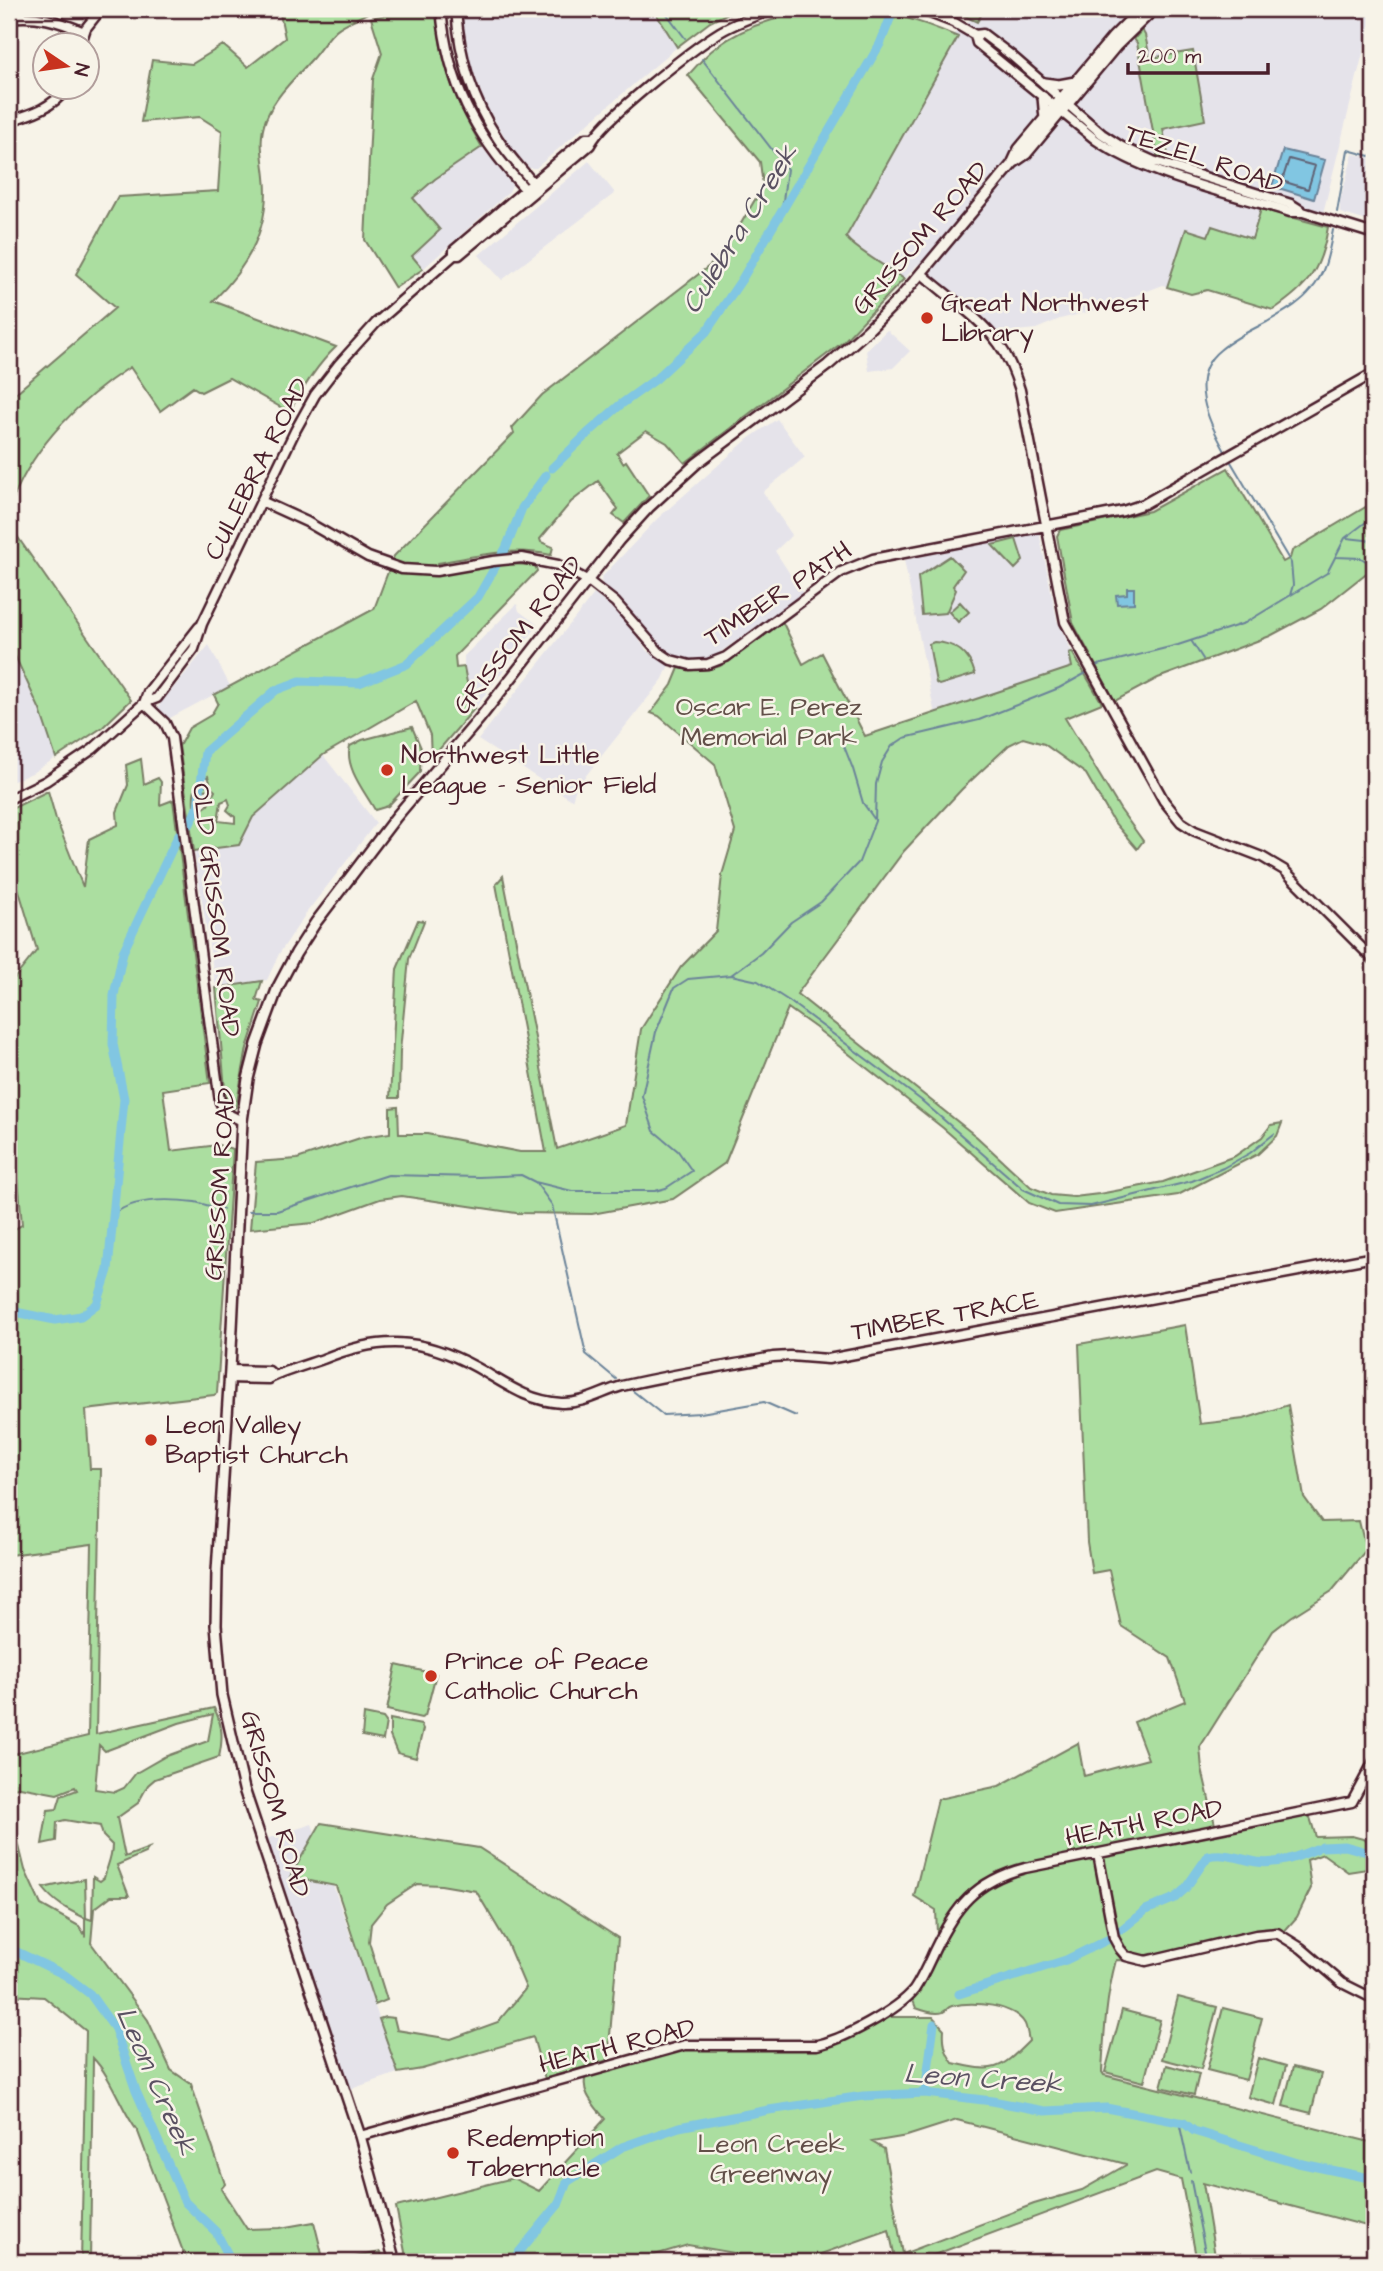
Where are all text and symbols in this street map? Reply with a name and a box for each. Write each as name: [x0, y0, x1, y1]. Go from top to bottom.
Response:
north arrow: [32, 32, 102, 102]
scale bar: [1128, 32, 1268, 76]
text: 200 m: [1138, 42, 1202, 71]
text: N: [67, 61, 96, 78]
street label: TEZEL ROAD: [1120, 115, 1288, 203]
water label: Culebra Creek: [672, 136, 808, 321]
street label: GRISSOM ROAD: [843, 153, 997, 323]
place label: Great Northwest Library: [941, 285, 1149, 353]
marker: Great Northwest Library: [919, 310, 935, 326]
street label: CULEBRA ROAD: [196, 372, 318, 566]
street label: TIMBER PATH: [697, 533, 859, 655]
street label: GRISSOM ROAD: [444, 548, 592, 722]
park label: Oscar E. Perez Memorial Park: [676, 689, 862, 755]
place label: Northwest Little League - Senior Field: [401, 737, 656, 805]
marker: Northwest Little League - Senior Field: [379, 762, 395, 778]
street label: OLD GRISSOM ROAD: [183, 781, 249, 1039]
street label: GRISSOM ROAD: [195, 1087, 245, 1281]
street label: TIMBER TRACE: [848, 1282, 1042, 1350]
place label: Leon Valley Baptist Church: [165, 1407, 348, 1473]
marker: Leon Valley Baptist Church: [143, 1432, 159, 1448]
place label: Prince of Peace Catholic Church: [445, 1643, 649, 1709]
marker: Prince of Peace Catholic Church: [423, 1668, 439, 1684]
street label: GRISSOM ROAD: [231, 1706, 319, 1902]
street label: HEATH ROAD: [1062, 1790, 1226, 1856]
water label: Leon Creek: [106, 2001, 206, 2162]
street label: HEATH ROAD: [535, 2009, 699, 2083]
water label: Leon Creek: [903, 2054, 1064, 2104]
place label: Redemption Tabernacle: [467, 2120, 604, 2186]
park label: Leon Creek Greenway: [698, 2126, 845, 2194]
marker: Redemption Tabernacle: [445, 2145, 461, 2161]

